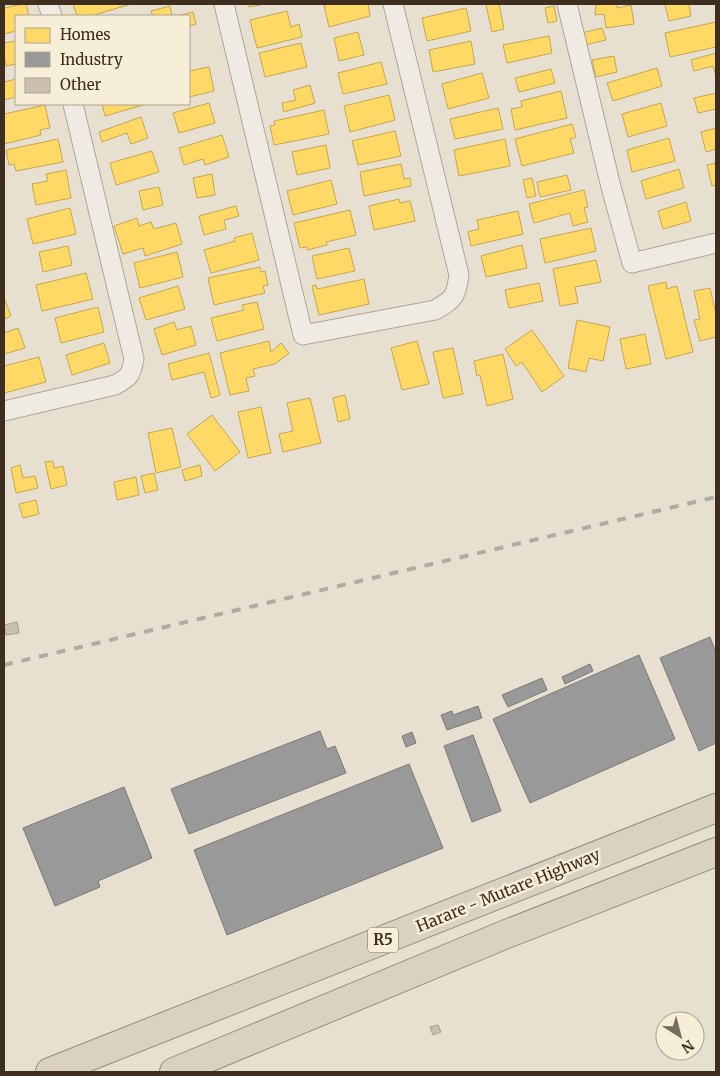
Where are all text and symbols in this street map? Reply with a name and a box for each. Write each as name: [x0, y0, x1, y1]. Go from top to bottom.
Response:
legend: [15, 15, 190, 105]
text: Homes: [60, 25, 111, 44]
text: Industry: [60, 50, 123, 69]
text: Other: [60, 75, 102, 94]
street label: Harare - Mutare Highway: [413, 844, 604, 936]
road number: R5: [368, 928, 398, 952]
north arrow: [655, 1011, 705, 1061]
text: N: [678, 1036, 697, 1057]

